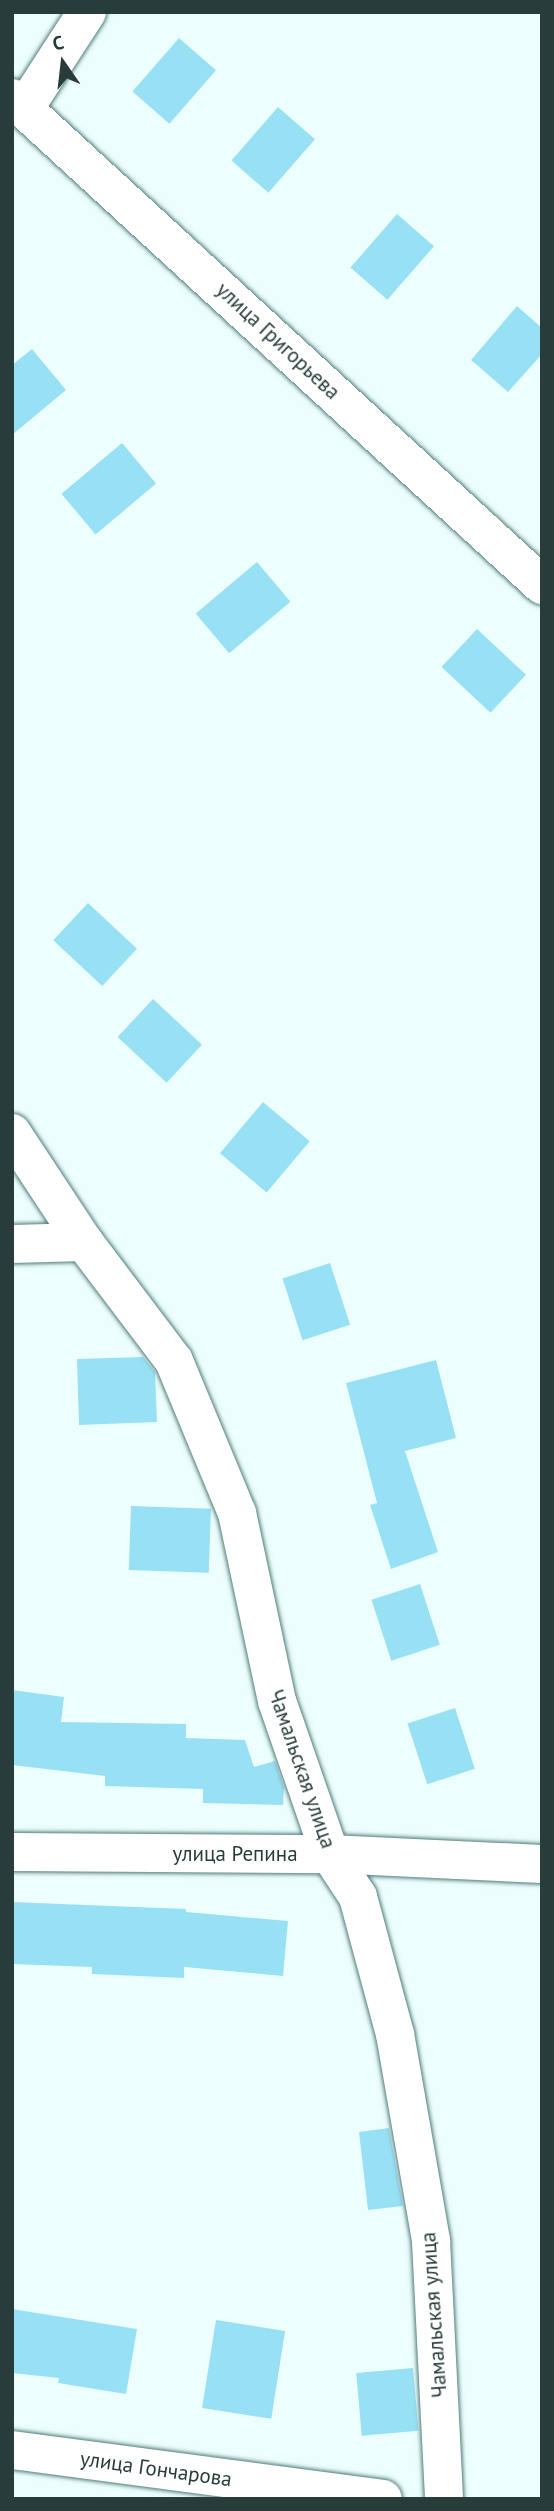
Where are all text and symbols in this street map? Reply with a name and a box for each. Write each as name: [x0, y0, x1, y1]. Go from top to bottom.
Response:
north arrow: [28, 28, 98, 98]
text: С: [50, 30, 66, 56]
street label: улица Григорьева: [211, 277, 345, 405]
street label: Чамальская улица: [263, 1686, 341, 1852]
street label: улица Репина: [172, 1841, 298, 1867]
street label: Чамальская улица: [416, 2231, 452, 2399]
street label: улица Гончарова: [79, 2446, 233, 2492]

